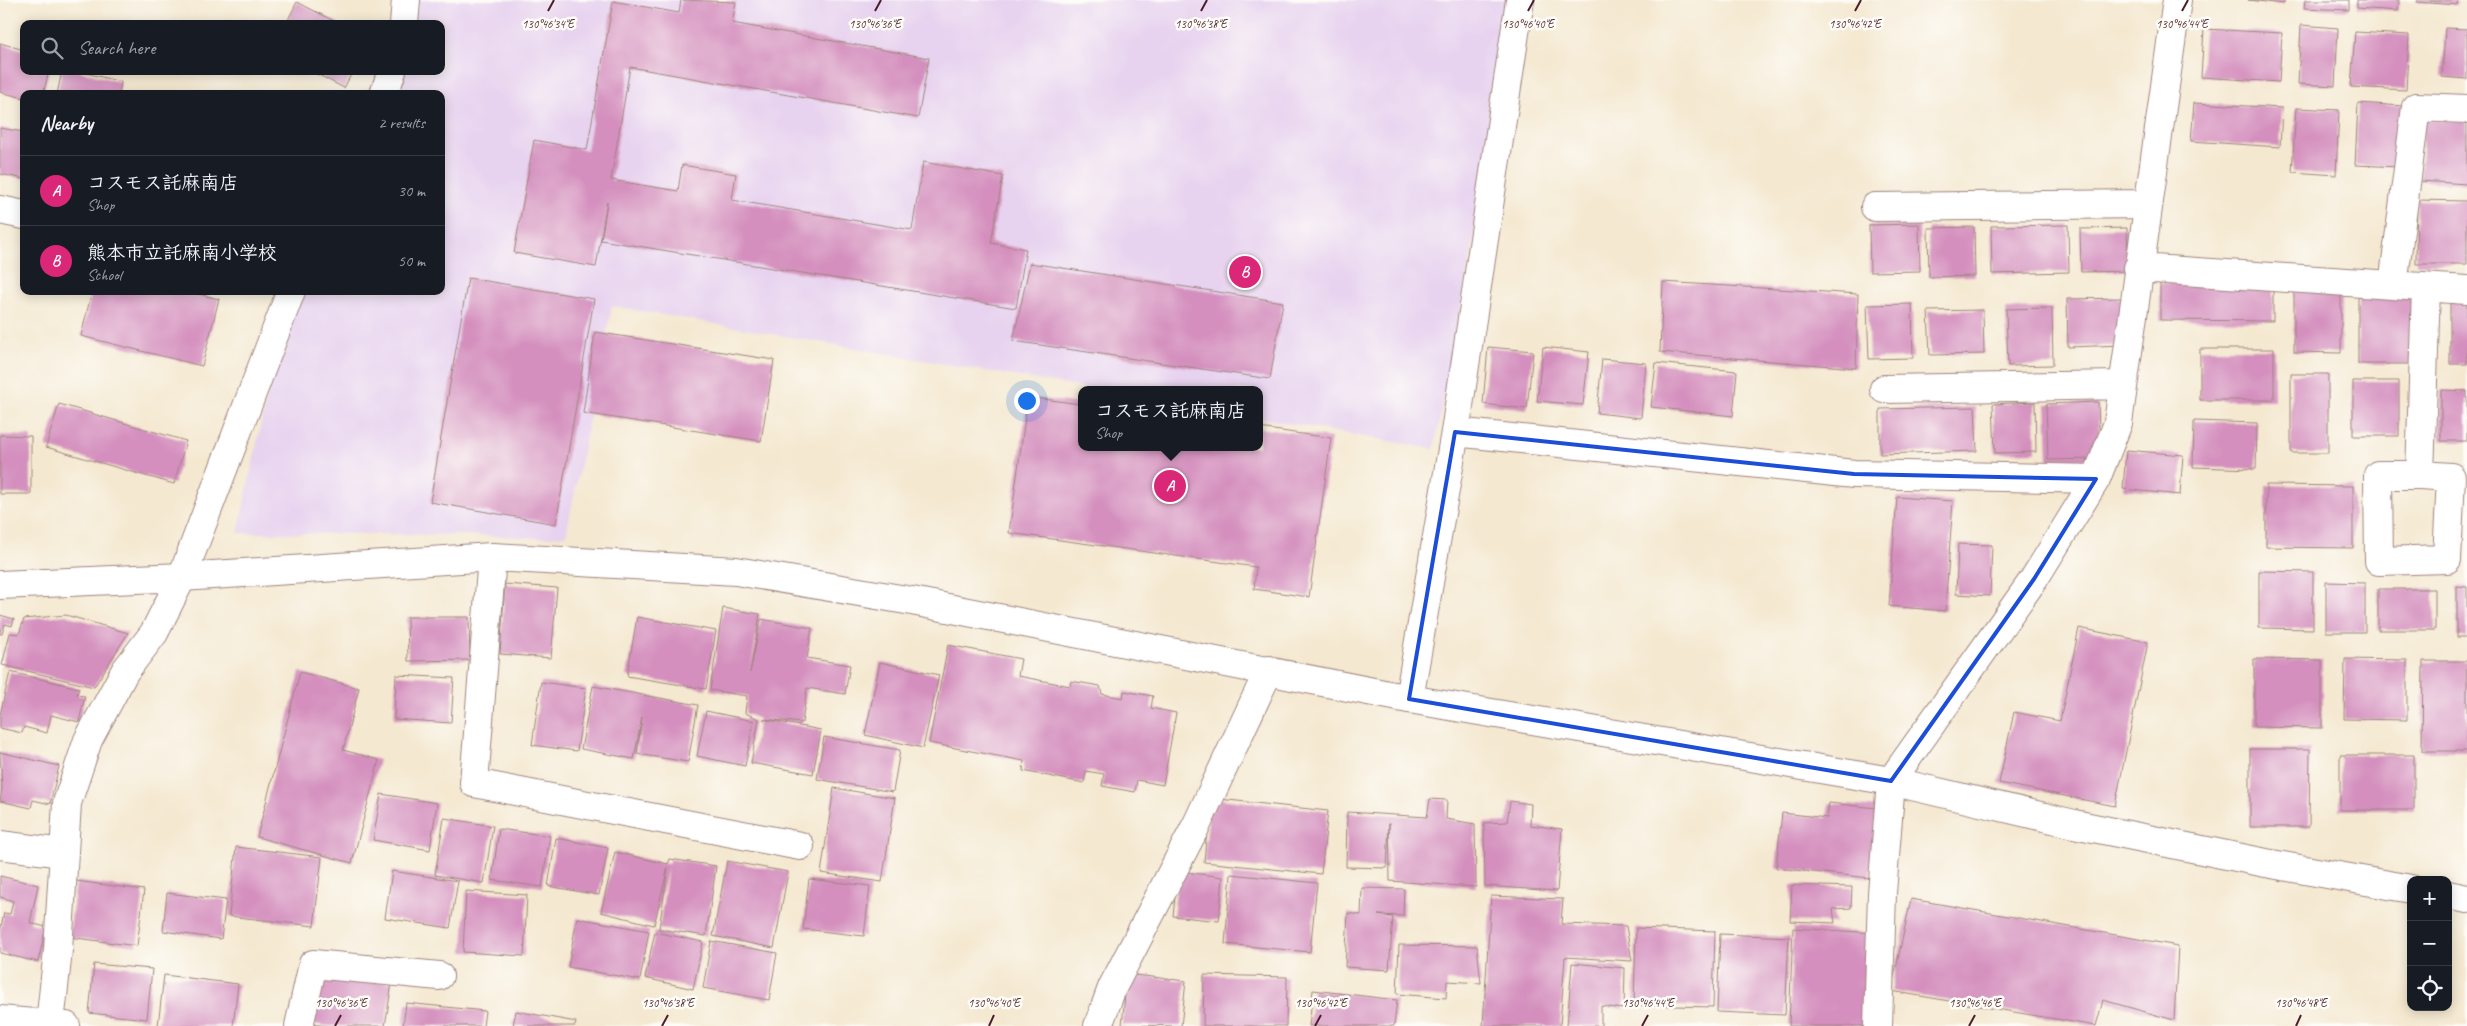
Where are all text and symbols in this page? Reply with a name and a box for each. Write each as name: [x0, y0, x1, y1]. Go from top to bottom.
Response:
text: 130°46'34"E: [522, 16, 576, 32]
text: 130°46'36"E: [849, 16, 903, 32]
text: 130°46'38"E: [1175, 16, 1229, 32]
text: 130°46'40"E: [1502, 16, 1556, 32]
text: 130°46'42"E: [1829, 16, 1883, 32]
text: 130°46'44"E: [2156, 16, 2210, 32]
search box: [20, 20, 445, 75]
icon: search: [38, 34, 66, 62]
text: Search here: [78, 36, 155, 60]
text: Nearby: [40, 110, 93, 136]
text: 2 results: [378, 113, 425, 133]
text: コスモス託麻南店: [87, 171, 238, 195]
text: A: [52, 181, 60, 201]
text: 30 m: [398, 181, 425, 201]
text: Shop: [87, 195, 114, 215]
text: 熊本市立託麻南小学校: [87, 241, 277, 265]
text: B: [52, 251, 60, 271]
text: 50 m: [398, 251, 425, 271]
pin: B: [1229, 253, 1261, 291]
text: School: [87, 265, 121, 285]
popup: [1078, 386, 1263, 451]
your location: [1014, 388, 1040, 414]
text: コスモス託麻南店: [1095, 399, 1246, 423]
text: Shop: [1095, 423, 1122, 443]
pin: A: [1154, 467, 1186, 505]
map controls: [2407, 876, 2452, 1011]
button: +: [2407, 876, 2452, 921]
button: −: [2407, 921, 2452, 966]
button: locate: [2407, 966, 2452, 1011]
text: 130°46'36"E: [315, 995, 369, 1011]
text: 130°46'38"E: [642, 995, 696, 1011]
text: 130°46'40"E: [968, 995, 1022, 1011]
text: 130°46'42"E: [1295, 995, 1349, 1011]
text: 130°46'44"E: [1622, 995, 1676, 1011]
text: 130°46'46"E: [1949, 995, 2003, 1011]
text: 130°46'48"E: [2275, 995, 2329, 1011]

